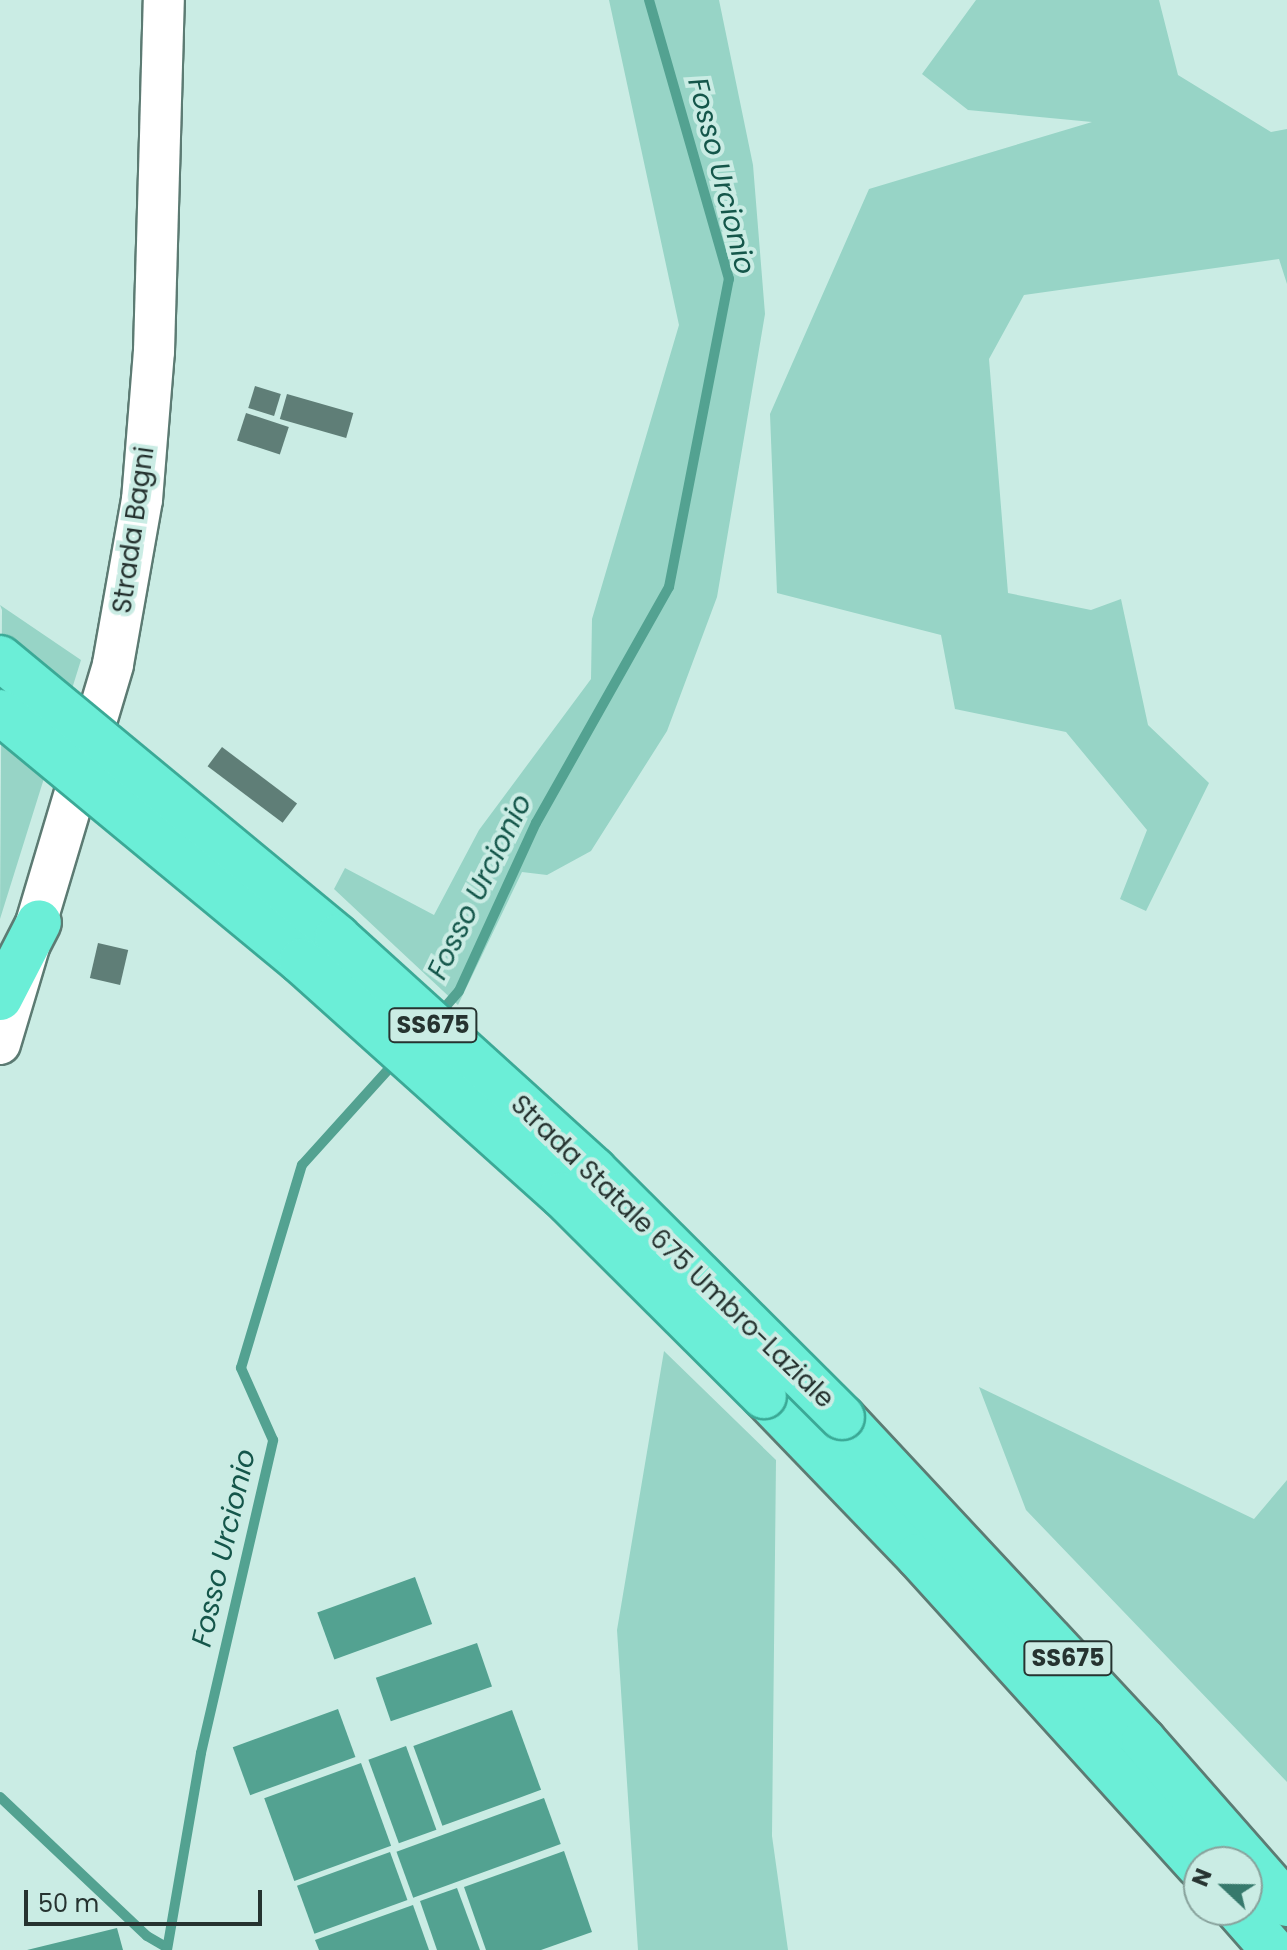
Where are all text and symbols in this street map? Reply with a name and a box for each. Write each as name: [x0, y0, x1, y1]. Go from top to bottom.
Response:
water label: Fosso Urcionio: [680, 74, 762, 278]
street label: Strada Bagni: [107, 445, 161, 615]
water label: Fosso Urcionio: [421, 789, 539, 985]
road number: SS675: [387, 1005, 479, 1045]
street label: Strada Statale 675 Umbro-Laziale: [504, 1089, 840, 1415]
water label: Fosso Urcionio: [185, 1446, 263, 1650]
road number: SS675: [1022, 1638, 1114, 1678]
north arrow: [1183, 1846, 1263, 1926]
text: N: [1185, 1864, 1220, 1891]
scale bar: [28, 1874, 266, 1924]
text: 50 m: [38, 1887, 99, 1920]

